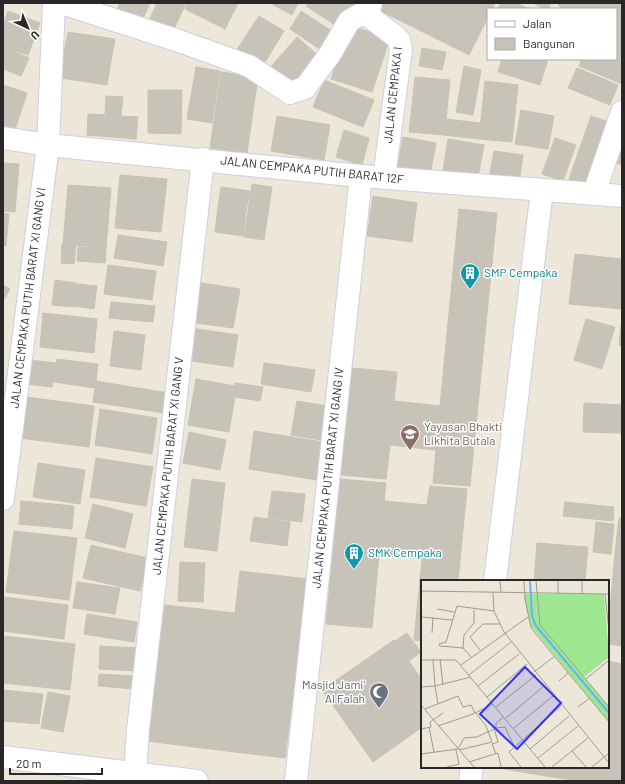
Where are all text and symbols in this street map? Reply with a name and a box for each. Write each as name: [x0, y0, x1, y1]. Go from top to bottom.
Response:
north arrow: [8, 8, 48, 48]
legend: [487, 8, 617, 60]
text: Jalan: [523, 16, 551, 30]
text: U: [28, 28, 42, 43]
text: Bangunan: [523, 36, 575, 50]
street label: JALAN CEMPAKA I: [380, 46, 404, 144]
street label: JALAN CEMPAKA PUTIH BARAT 12F: [220, 152, 405, 186]
street label: JALAN CEMPAKA PUTIH BARAT XI GANG VI: [7, 187, 47, 409]
building icon: SMP Cempaka: [459, 262, 481, 290]
place label: SMP Cempaka: [484, 265, 557, 279]
street label: JALAN CEMPAKA PUTIH BARAT XI GANG V: [149, 356, 185, 576]
street label: JALAN CEMPAKA PUTIH BARAT XI GANG IV: [308, 367, 346, 589]
place label: Yayasan Bhakti Likhita Butala: [424, 419, 502, 447]
school or university icon: Yayasan Bhakti Likhita Butala: [399, 423, 421, 451]
building icon: SMK Cempaka: [343, 542, 365, 570]
place label: SMK Cempaka: [368, 545, 442, 559]
inset map: [421, 580, 609, 768]
place label: Masjid Jami' Al Falah: [302, 677, 365, 705]
mosque icon: Masjid Jami' Al Falah: [368, 681, 390, 709]
scale bar: [10, 750, 102, 776]
text: 20 m: [16, 756, 42, 770]

